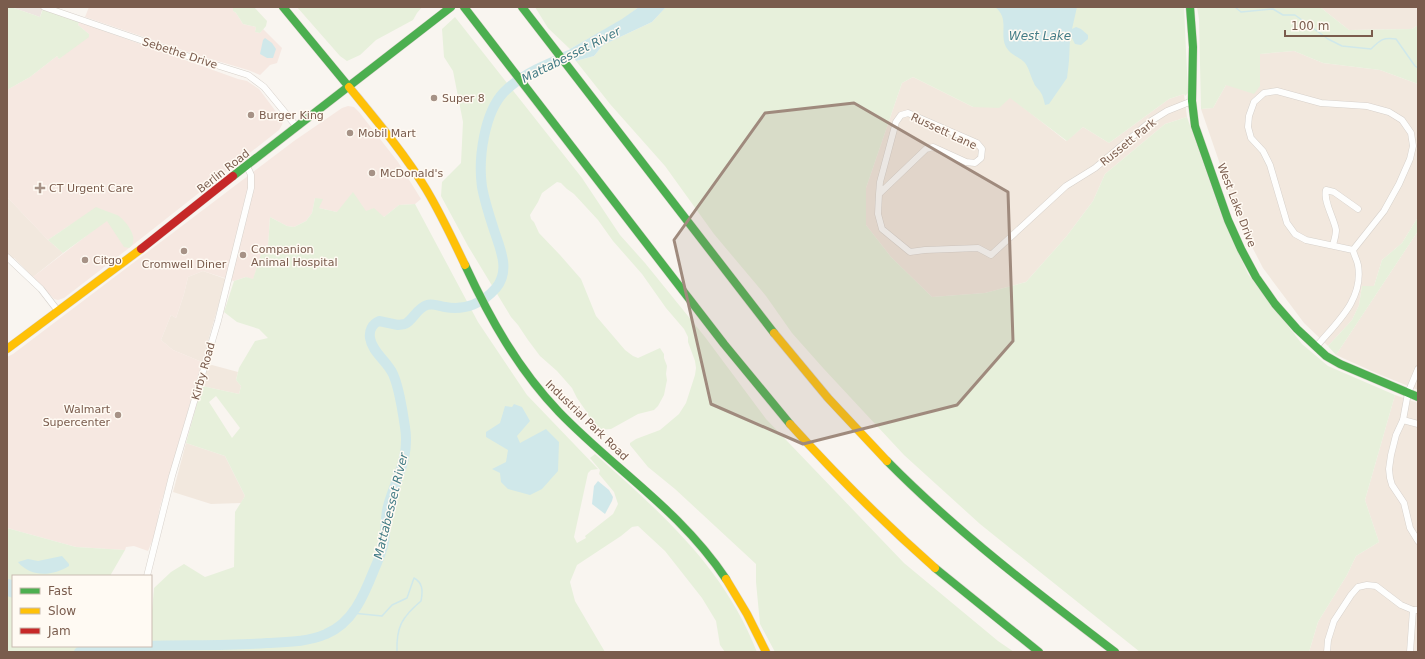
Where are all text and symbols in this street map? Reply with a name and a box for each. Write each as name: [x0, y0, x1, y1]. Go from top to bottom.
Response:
scale bar: [1285, 12, 1372, 38]
text: 100 m: [1291, 19, 1329, 33]
water label: Mattabesset River: [519, 24, 624, 86]
water label: West Lake: [1009, 29, 1071, 43]
street label: Sebethe Drive: [141, 35, 219, 72]
place label: Super 8: [442, 92, 485, 105]
marker: Super 8: [429, 93, 439, 103]
place label: Burger King: [259, 109, 324, 122]
marker: Burger King: [246, 110, 256, 120]
street label: Russett Lane: [909, 111, 979, 152]
street label: Russett Park: [1098, 115, 1159, 169]
place label: Mobil Mart: [358, 127, 417, 140]
marker: Mobil Mart: [345, 128, 355, 138]
street label: Berlin Road: [194, 147, 252, 196]
street label: West Lake Drive: [1215, 161, 1259, 249]
place label: McDonald's: [380, 167, 444, 180]
marker: McDonald's: [367, 168, 377, 178]
marker: CT Urgent Care: [34, 182, 46, 194]
place label: CT Urgent Care: [49, 182, 134, 195]
place label: Companion Animal Hospital: [251, 243, 337, 269]
marker: Cromwell Diner: [179, 246, 189, 256]
marker: Companion Animal Hospital: [238, 250, 248, 260]
place label: Citgo: [93, 254, 122, 267]
marker: Citgo: [80, 255, 90, 265]
place label: Cromwell Diner: [142, 258, 227, 271]
street label: Kirby Road: [189, 341, 218, 401]
street label: Industrial Park Road: [543, 377, 631, 463]
place label: Walmart Supercenter: [43, 403, 111, 429]
marker: Walmart Supercenter: [113, 410, 123, 420]
water label: Mattabesset River: [371, 450, 411, 561]
legend: [12, 575, 152, 647]
text: Fast: [48, 584, 72, 598]
text: Slow: [48, 604, 76, 618]
text: Jam: [47, 624, 71, 638]

